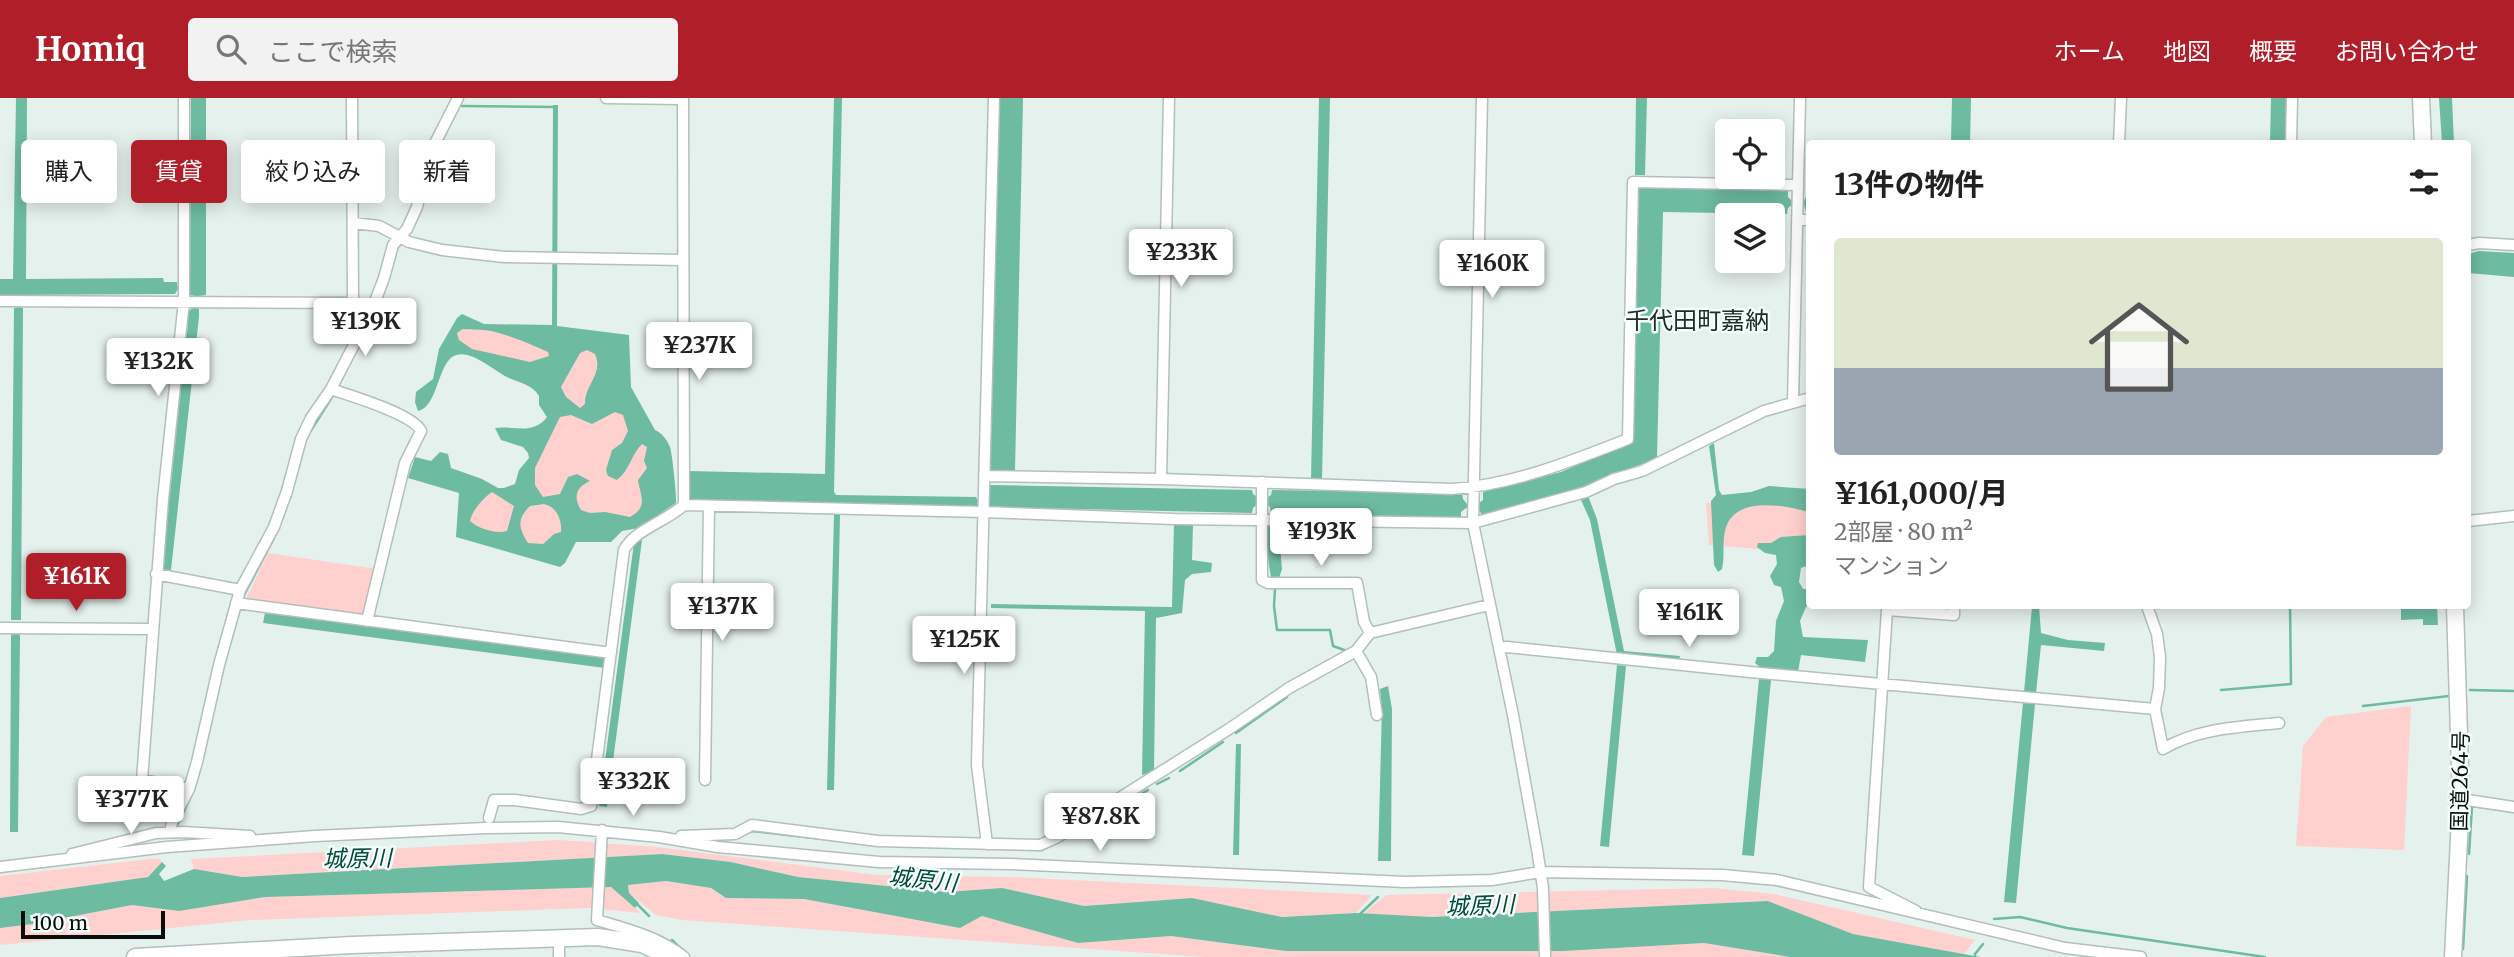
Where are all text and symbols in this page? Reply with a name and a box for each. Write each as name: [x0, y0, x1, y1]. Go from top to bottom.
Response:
search box: [188, 18, 678, 81]
text: Homiq: [35, 29, 146, 70]
icon: search: [212, 30, 250, 68]
text: ここで検索: [268, 35, 398, 68]
text: ホーム: [2054, 36, 2125, 67]
text: 地図: [2163, 36, 2211, 67]
text: 概要: [2249, 36, 2297, 67]
text: お問い合わせ: [2335, 36, 2479, 67]
map controls: [1715, 119, 1785, 273]
button: locate: [1715, 119, 1785, 189]
chip: 購入: [21, 140, 117, 203]
chip: 賃貸: [131, 140, 227, 203]
chip: 絞り込み: [241, 140, 385, 203]
chip: 新着: [399, 140, 495, 203]
icon: filters: [2405, 163, 2443, 201]
text: 13件の物件: [1834, 165, 1984, 203]
button: layers: [1715, 203, 1785, 273]
pin: ¥233K: [1132, 230, 1230, 289]
text: ¥233K: [1145, 237, 1217, 266]
pin: ¥160K: [1443, 240, 1541, 300]
text: ¥160K: [1455, 248, 1529, 277]
icon: home: [2076, 284, 2202, 410]
pin: ¥139K: [316, 299, 414, 358]
district label: 千代田町嘉納: [1625, 305, 1769, 336]
text: ¥139K: [329, 306, 401, 335]
pin: ¥237K: [650, 322, 748, 382]
text: ¥237K: [662, 330, 736, 359]
pin: ¥132K: [109, 338, 207, 398]
text: ¥132K: [123, 346, 193, 375]
text: ¥161,000/月: [1834, 474, 2008, 512]
pin: ¥193K: [1272, 508, 1370, 568]
text: ¥193K: [1286, 516, 1356, 545]
text: 2部屋 · 80 m²: [1834, 517, 1973, 546]
text: マンション: [1834, 551, 1949, 580]
pin: ¥161K: [27, 554, 125, 613]
text: ¥161K: [42, 561, 110, 590]
pin: ¥137K: [673, 584, 771, 643]
pin: ¥161K: [1640, 589, 1738, 649]
text: ¥137K: [687, 591, 757, 620]
text: ¥161K: [1655, 597, 1723, 626]
pin: ¥125K: [915, 616, 1013, 676]
text: ¥125K: [928, 624, 1000, 653]
street label: 国道264号: [2446, 730, 2474, 832]
pin: ¥332K: [584, 758, 682, 818]
text: ¥332K: [596, 766, 670, 795]
pin: ¥377K: [82, 776, 180, 836]
text: ¥377K: [94, 784, 168, 813]
pin: ¥87.8K: [1043, 794, 1157, 853]
text: ¥87.8K: [1060, 801, 1140, 830]
water label: 城原川: [322, 843, 395, 873]
water label: 城原川: [887, 861, 962, 897]
water label: 城原川: [1445, 889, 1518, 921]
scale bar: [21, 908, 164, 940]
text: 100 m: [32, 911, 88, 935]

